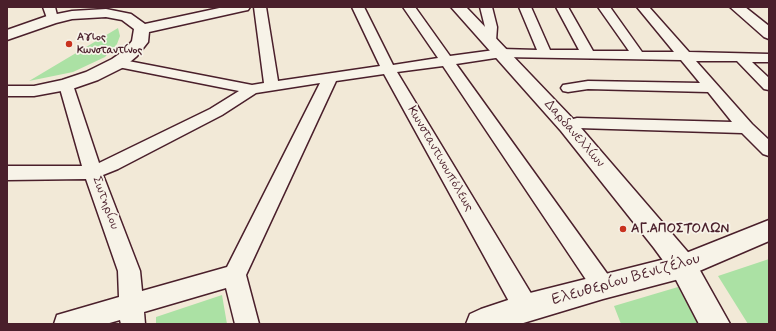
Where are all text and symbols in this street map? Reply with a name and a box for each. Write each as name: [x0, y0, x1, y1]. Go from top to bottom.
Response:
place label: Αγιος Κωνσταντίνος: [77, 31, 142, 57]
marker: Αγιος Κωνσταντίνος: [64, 39, 74, 49]
street label: Δαρδανελλίων: [540, 97, 608, 171]
street label: Κωνσταντινουπόλεως: [403, 104, 477, 214]
street label: Σωτηρίου: [88, 174, 122, 232]
place label: ΑΓ.ΑΠΟΣΤΟΛΩΝ: [631, 221, 729, 237]
marker: ΑΓ.ΑΠΟΣΤΟΛΩΝ: [618, 224, 628, 234]
street label: Ελευθερίου Βενιζέλου: [550, 250, 702, 310]

